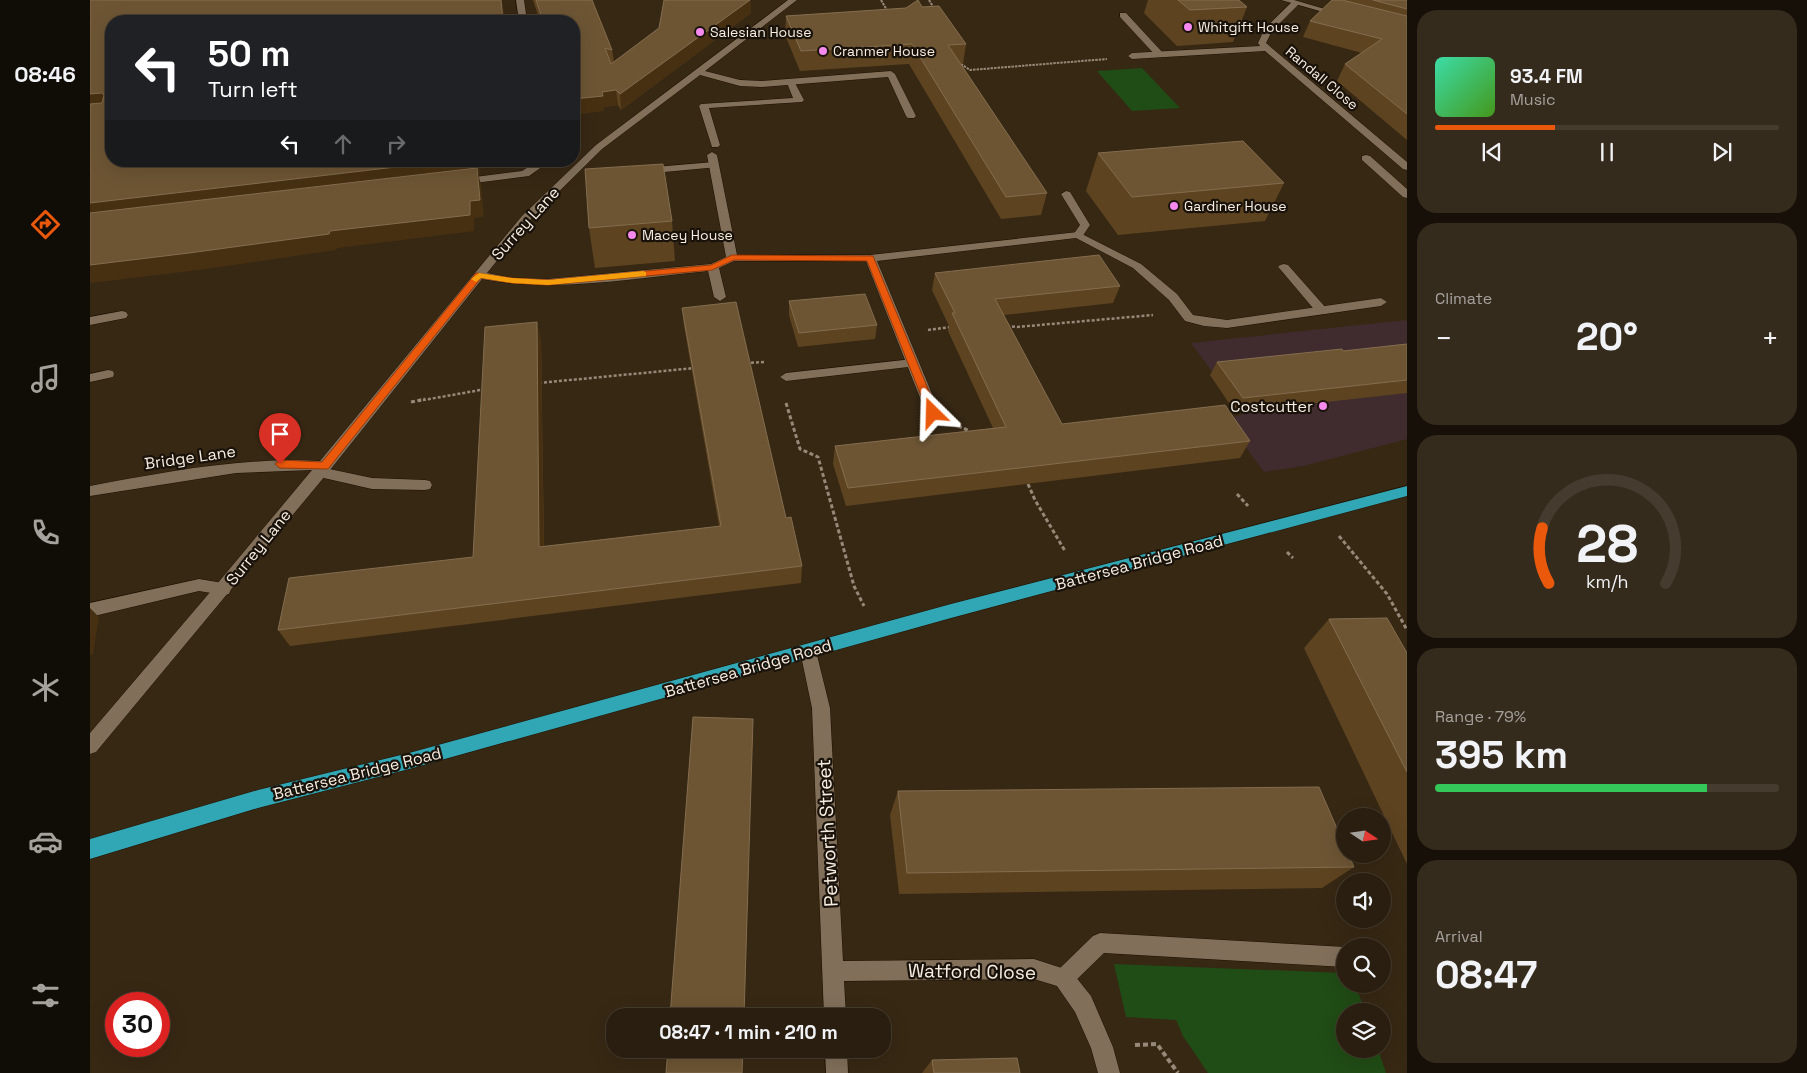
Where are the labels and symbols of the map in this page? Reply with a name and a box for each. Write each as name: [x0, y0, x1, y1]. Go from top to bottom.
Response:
place label: Whitgift House: [1198, 18, 1299, 36]
marker: Whitgift House: [1182, 21, 1194, 33]
place label: Salesian House: [710, 23, 811, 41]
marker: Salesian House: [694, 26, 706, 38]
place label: Cranmer House: [833, 42, 935, 60]
street label: Randall Close: [1282, 42, 1362, 114]
marker: Cranmer House: [817, 45, 829, 57]
street label: Surrey Lane: [487, 182, 564, 265]
place label: Gardiner House: [1184, 197, 1287, 215]
marker: Gardiner House: [1168, 200, 1180, 212]
place label: Macey House: [642, 226, 733, 244]
marker: Macey House: [626, 229, 638, 241]
position arrow: [906, 386, 958, 438]
place label: Costcutter: [1230, 396, 1313, 417]
marker: Costcutter: [1317, 400, 1329, 412]
pin: [259, 413, 301, 464]
street label: Bridge Lane: [143, 441, 237, 474]
street label: Surrey Lane: [221, 505, 295, 590]
street label: Battersea Bridge Road: [1053, 530, 1225, 595]
street label: Battersea Bridge Road: [662, 635, 834, 702]
street label: Battersea Bridge Road: [271, 742, 444, 805]
street label: Petworth Street: [811, 758, 844, 908]
north arrow: [1336, 808, 1391, 862]
street label: Watford Close: [908, 958, 1036, 985]
speed limit sign: 30: [105, 992, 170, 1057]

